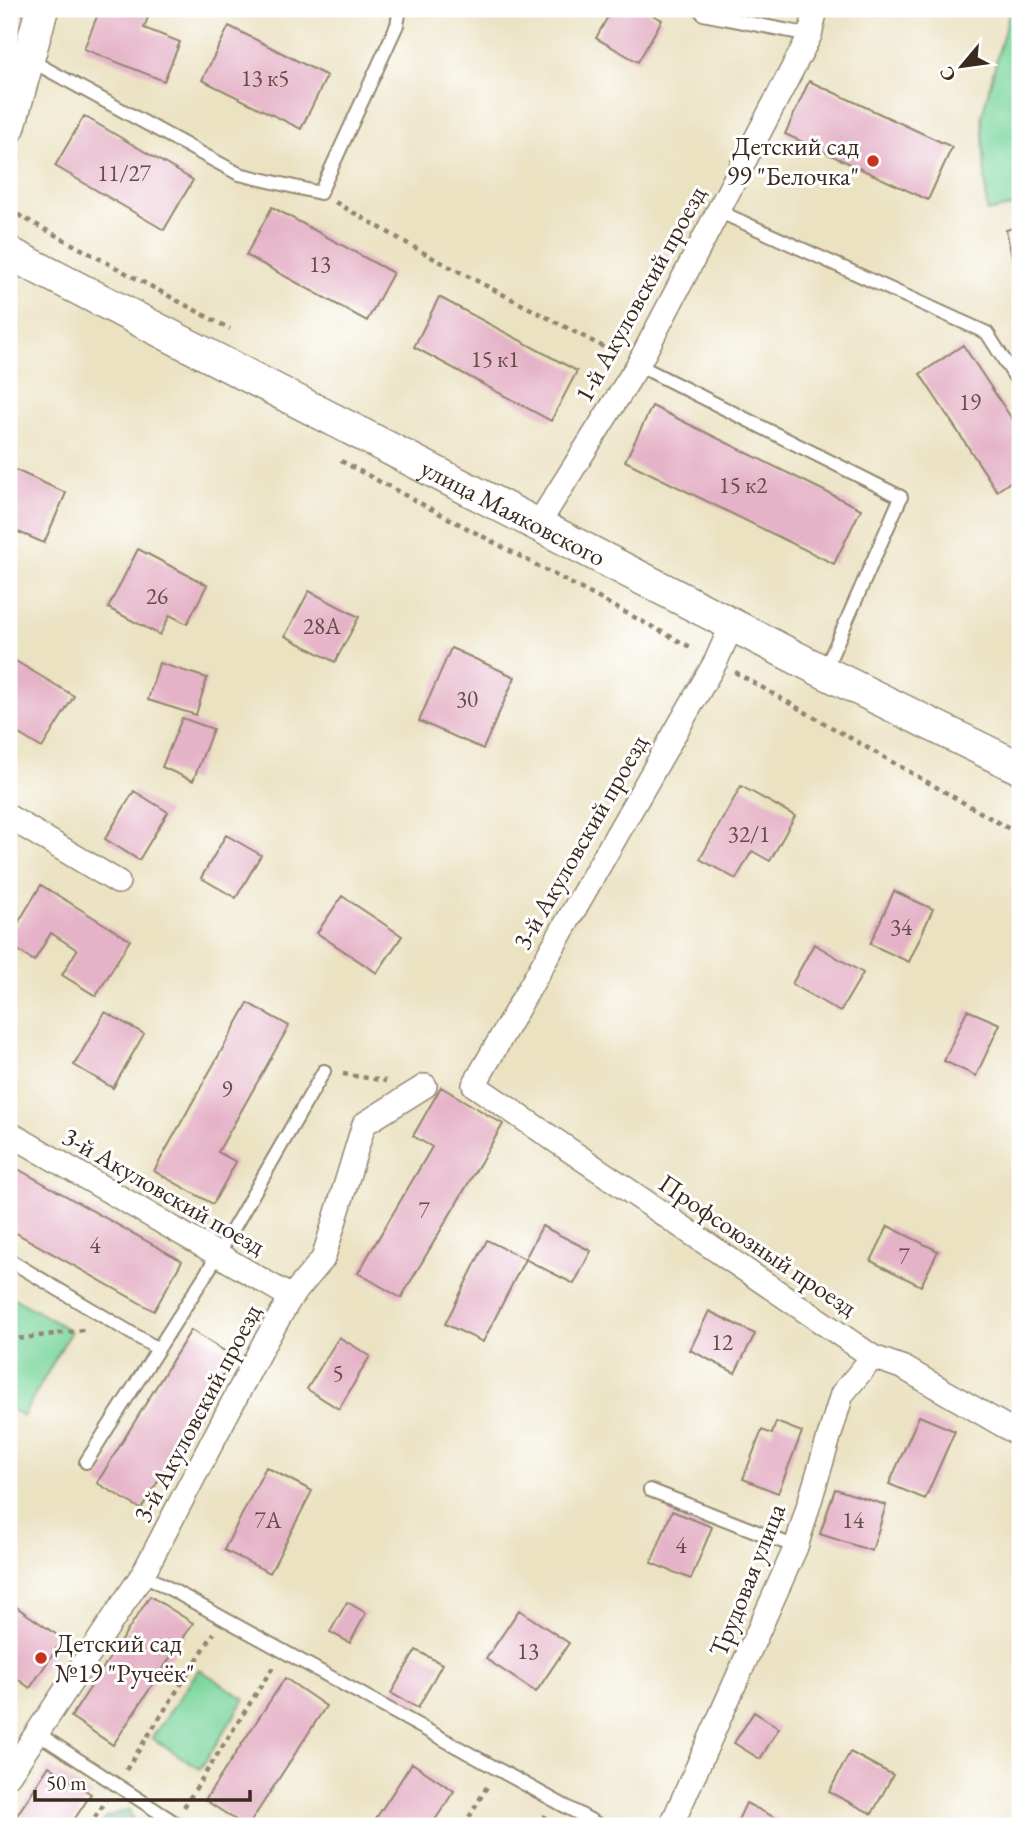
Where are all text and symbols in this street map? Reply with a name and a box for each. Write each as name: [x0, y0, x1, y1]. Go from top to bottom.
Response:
north arrow: [928, 32, 998, 102]
text: С: [933, 62, 962, 86]
house number: 13 к5: [241, 63, 289, 93]
place label: Детский сад 99 "Белочка": [727, 129, 859, 193]
marker: Детский сад 99 "Белочка": [865, 153, 881, 169]
house number: 11/27: [97, 158, 152, 188]
street label: 1-й Акуловский проезд: [566, 180, 714, 408]
house number: 13: [309, 249, 331, 279]
house number: 15 к1: [471, 344, 519, 374]
house number: 19: [959, 387, 981, 417]
street label: улица Маяковского: [415, 451, 612, 574]
house number: 15 к2: [719, 470, 767, 500]
house number: 26: [146, 581, 168, 611]
house number: 28А: [303, 611, 342, 641]
house number: 30: [456, 684, 478, 714]
street label: 3-й Акуловский проезд: [505, 728, 655, 955]
house number: 32/1: [728, 819, 770, 849]
house number: 34: [890, 912, 913, 942]
house number: 9: [221, 1074, 233, 1104]
street label: 3-й Акуловский поезд: [56, 1119, 272, 1263]
street label: Профсоюзный проезд: [652, 1166, 864, 1324]
house number: 7: [418, 1195, 430, 1225]
house number: 4: [89, 1230, 101, 1260]
house number: 7: [898, 1241, 910, 1271]
street label: 3-й Акуловский проезд: [125, 1298, 269, 1528]
house number: 12: [711, 1327, 733, 1357]
house number: 5: [332, 1358, 344, 1388]
street label: Трудовая улица: [701, 1498, 793, 1661]
house number: 7А: [255, 1505, 283, 1535]
house number: 14: [842, 1505, 865, 1535]
house number: 4: [675, 1530, 687, 1560]
place label: Детский сад №19 "Ручеёк": [55, 1626, 195, 1690]
house number: 13: [517, 1636, 539, 1666]
marker: Детский сад №19 "Ручеёк": [33, 1650, 49, 1666]
scale bar: [35, 1758, 250, 1802]
text: 50 m: [46, 1769, 87, 1796]

